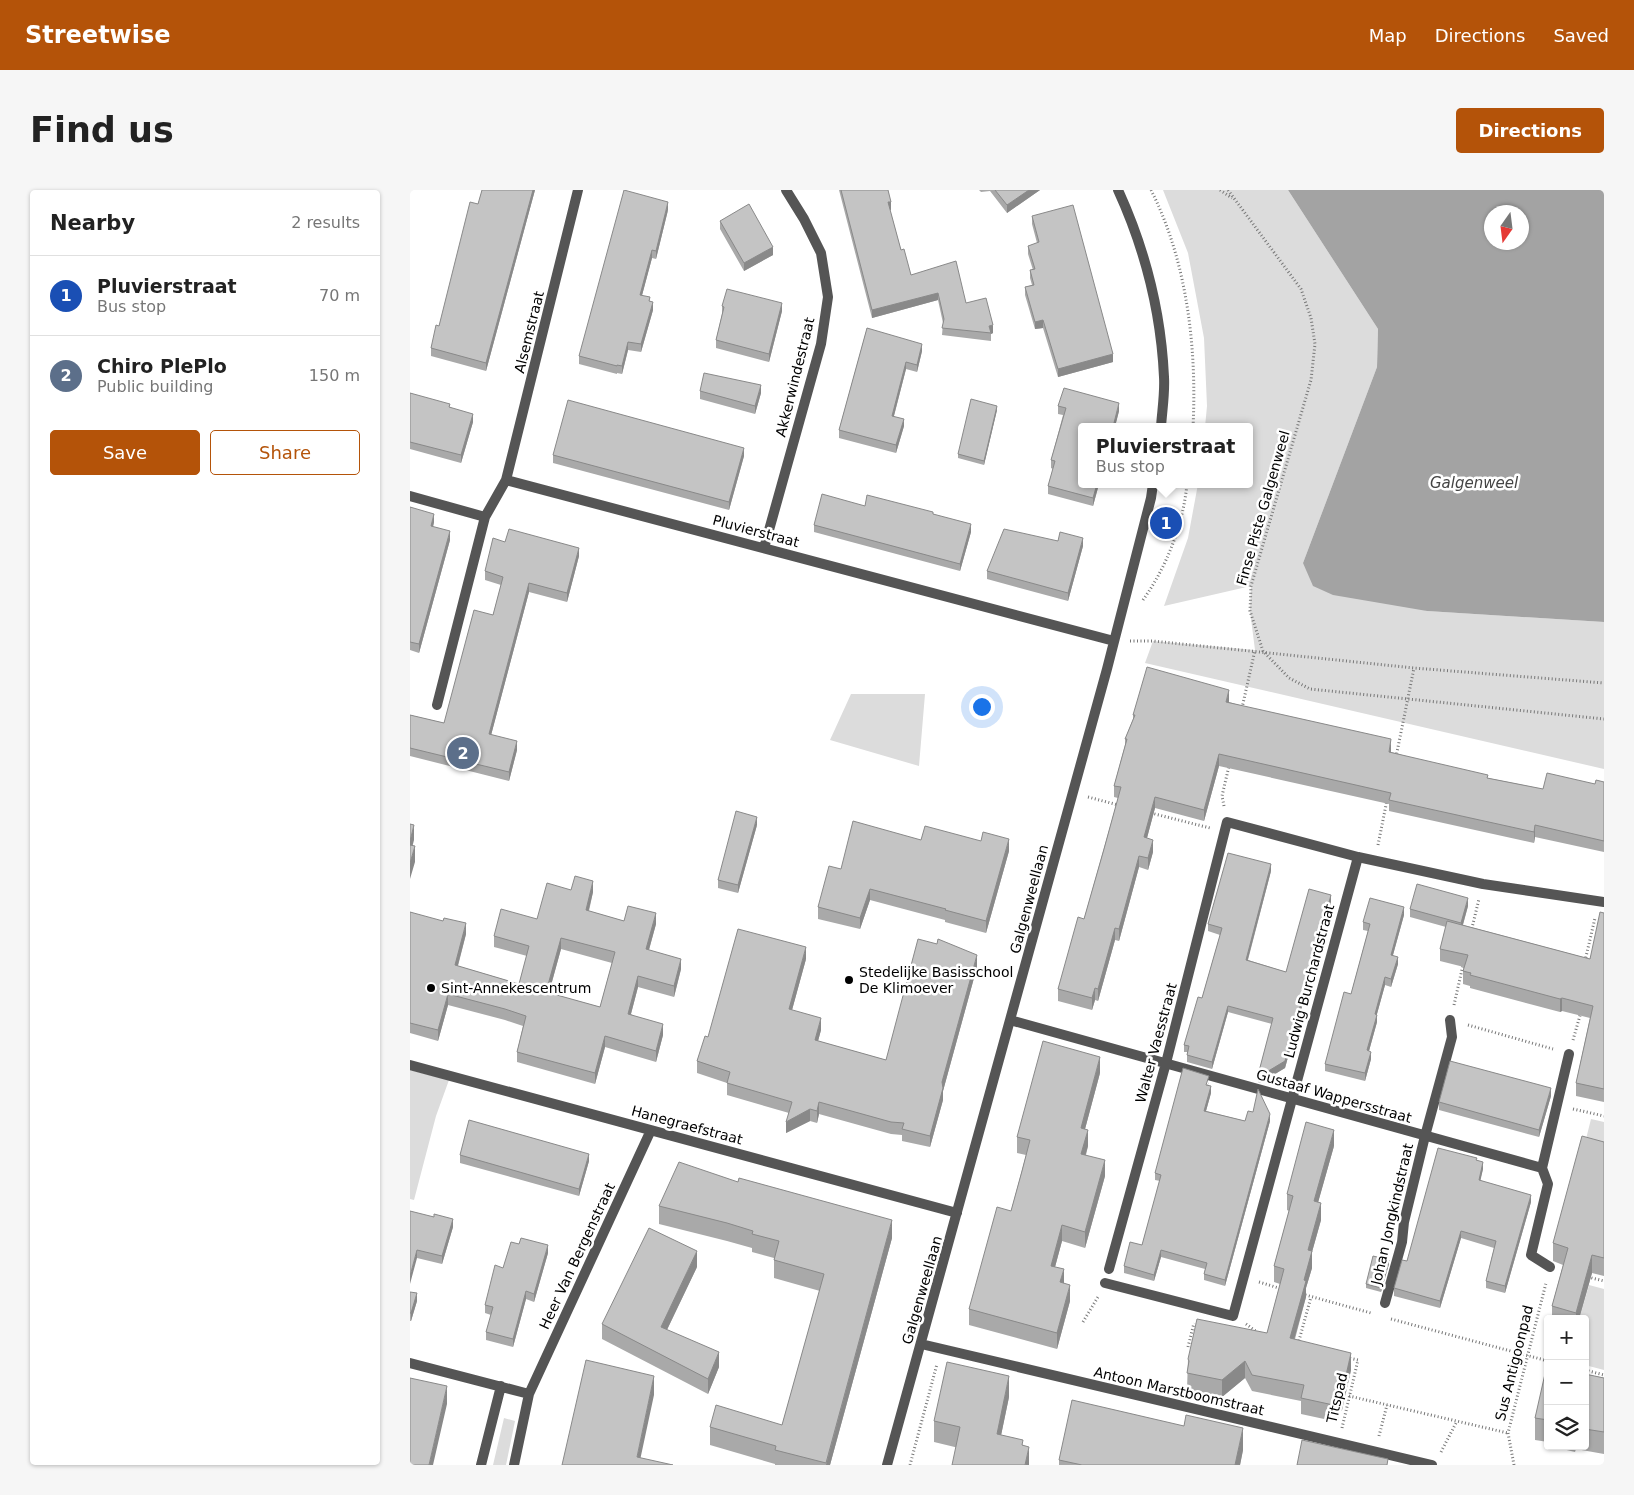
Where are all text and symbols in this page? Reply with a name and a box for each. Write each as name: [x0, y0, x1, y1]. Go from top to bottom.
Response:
text: Streetwise: [25, 21, 171, 49]
text: Map: [1369, 25, 1407, 46]
text: Directions: [1435, 25, 1525, 46]
text: Saved: [1553, 25, 1609, 46]
button: Directions: [1456, 108, 1604, 153]
text: Find us: [30, 110, 174, 150]
north arrow: [1484, 205, 1529, 250]
text: Nearby: [50, 211, 135, 235]
text: 2 results: [291, 213, 360, 232]
text: Pluvierstraat: [97, 275, 237, 297]
text: 1: [60, 286, 72, 305]
text: 70 m: [319, 286, 360, 305]
street label: Alsemstraat: [511, 289, 547, 375]
text: Bus stop: [97, 297, 166, 316]
street label: Akkerwindestraat: [772, 315, 818, 438]
text: Chiro PlePlo: [97, 355, 227, 377]
text: 2: [60, 366, 72, 385]
text: 150 m: [309, 366, 360, 385]
text: Public building: [97, 377, 214, 396]
popup: [1078, 423, 1253, 488]
street label: Finse Piste Galgenweel: [1233, 429, 1293, 587]
button: Save: [50, 430, 200, 475]
button: Share: [210, 430, 360, 475]
text: Pluvierstraat: [1096, 435, 1235, 457]
text: Bus stop: [1096, 457, 1165, 476]
water label: Galgenweel: [1430, 474, 1519, 492]
pin: 1: [1150, 504, 1182, 542]
street label: Pluvierstraat: [711, 512, 802, 550]
your location: [969, 694, 995, 720]
pin: 2: [447, 734, 479, 772]
street label: Galgenweellaan: [1007, 843, 1051, 955]
street label: Ludwig Burchardstraat: [1281, 902, 1337, 1060]
place label: Stedelijke Basisschool De Klimoever: [859, 964, 1013, 996]
marker: Stedelijke Basisschool De Klimoever: [843, 974, 855, 986]
place label: Sint-Annekescentrum: [441, 980, 591, 996]
street label: Walter Vaesstraat: [1132, 981, 1180, 1105]
marker: Sint-Annekescentrum: [425, 982, 437, 994]
street label: Gustaaf Wappersstraat: [1254, 1066, 1414, 1126]
street label: Hanegraefstraat: [630, 1102, 745, 1148]
street label: Johan Jongkindstraat: [1368, 1141, 1416, 1287]
street label: Heer Van Bergenstraat: [536, 1180, 618, 1332]
street label: Galgenweellaan: [899, 1234, 945, 1346]
street label: Sus Antigoonpad: [1492, 1304, 1536, 1422]
map controls: [1544, 1315, 1589, 1450]
button: +: [1544, 1315, 1589, 1360]
button: −: [1544, 1360, 1589, 1405]
street label: Antoon Marstboomstraat: [1092, 1364, 1266, 1419]
street label: Titspad: [1323, 1371, 1351, 1426]
button: layers: [1544, 1405, 1589, 1450]

